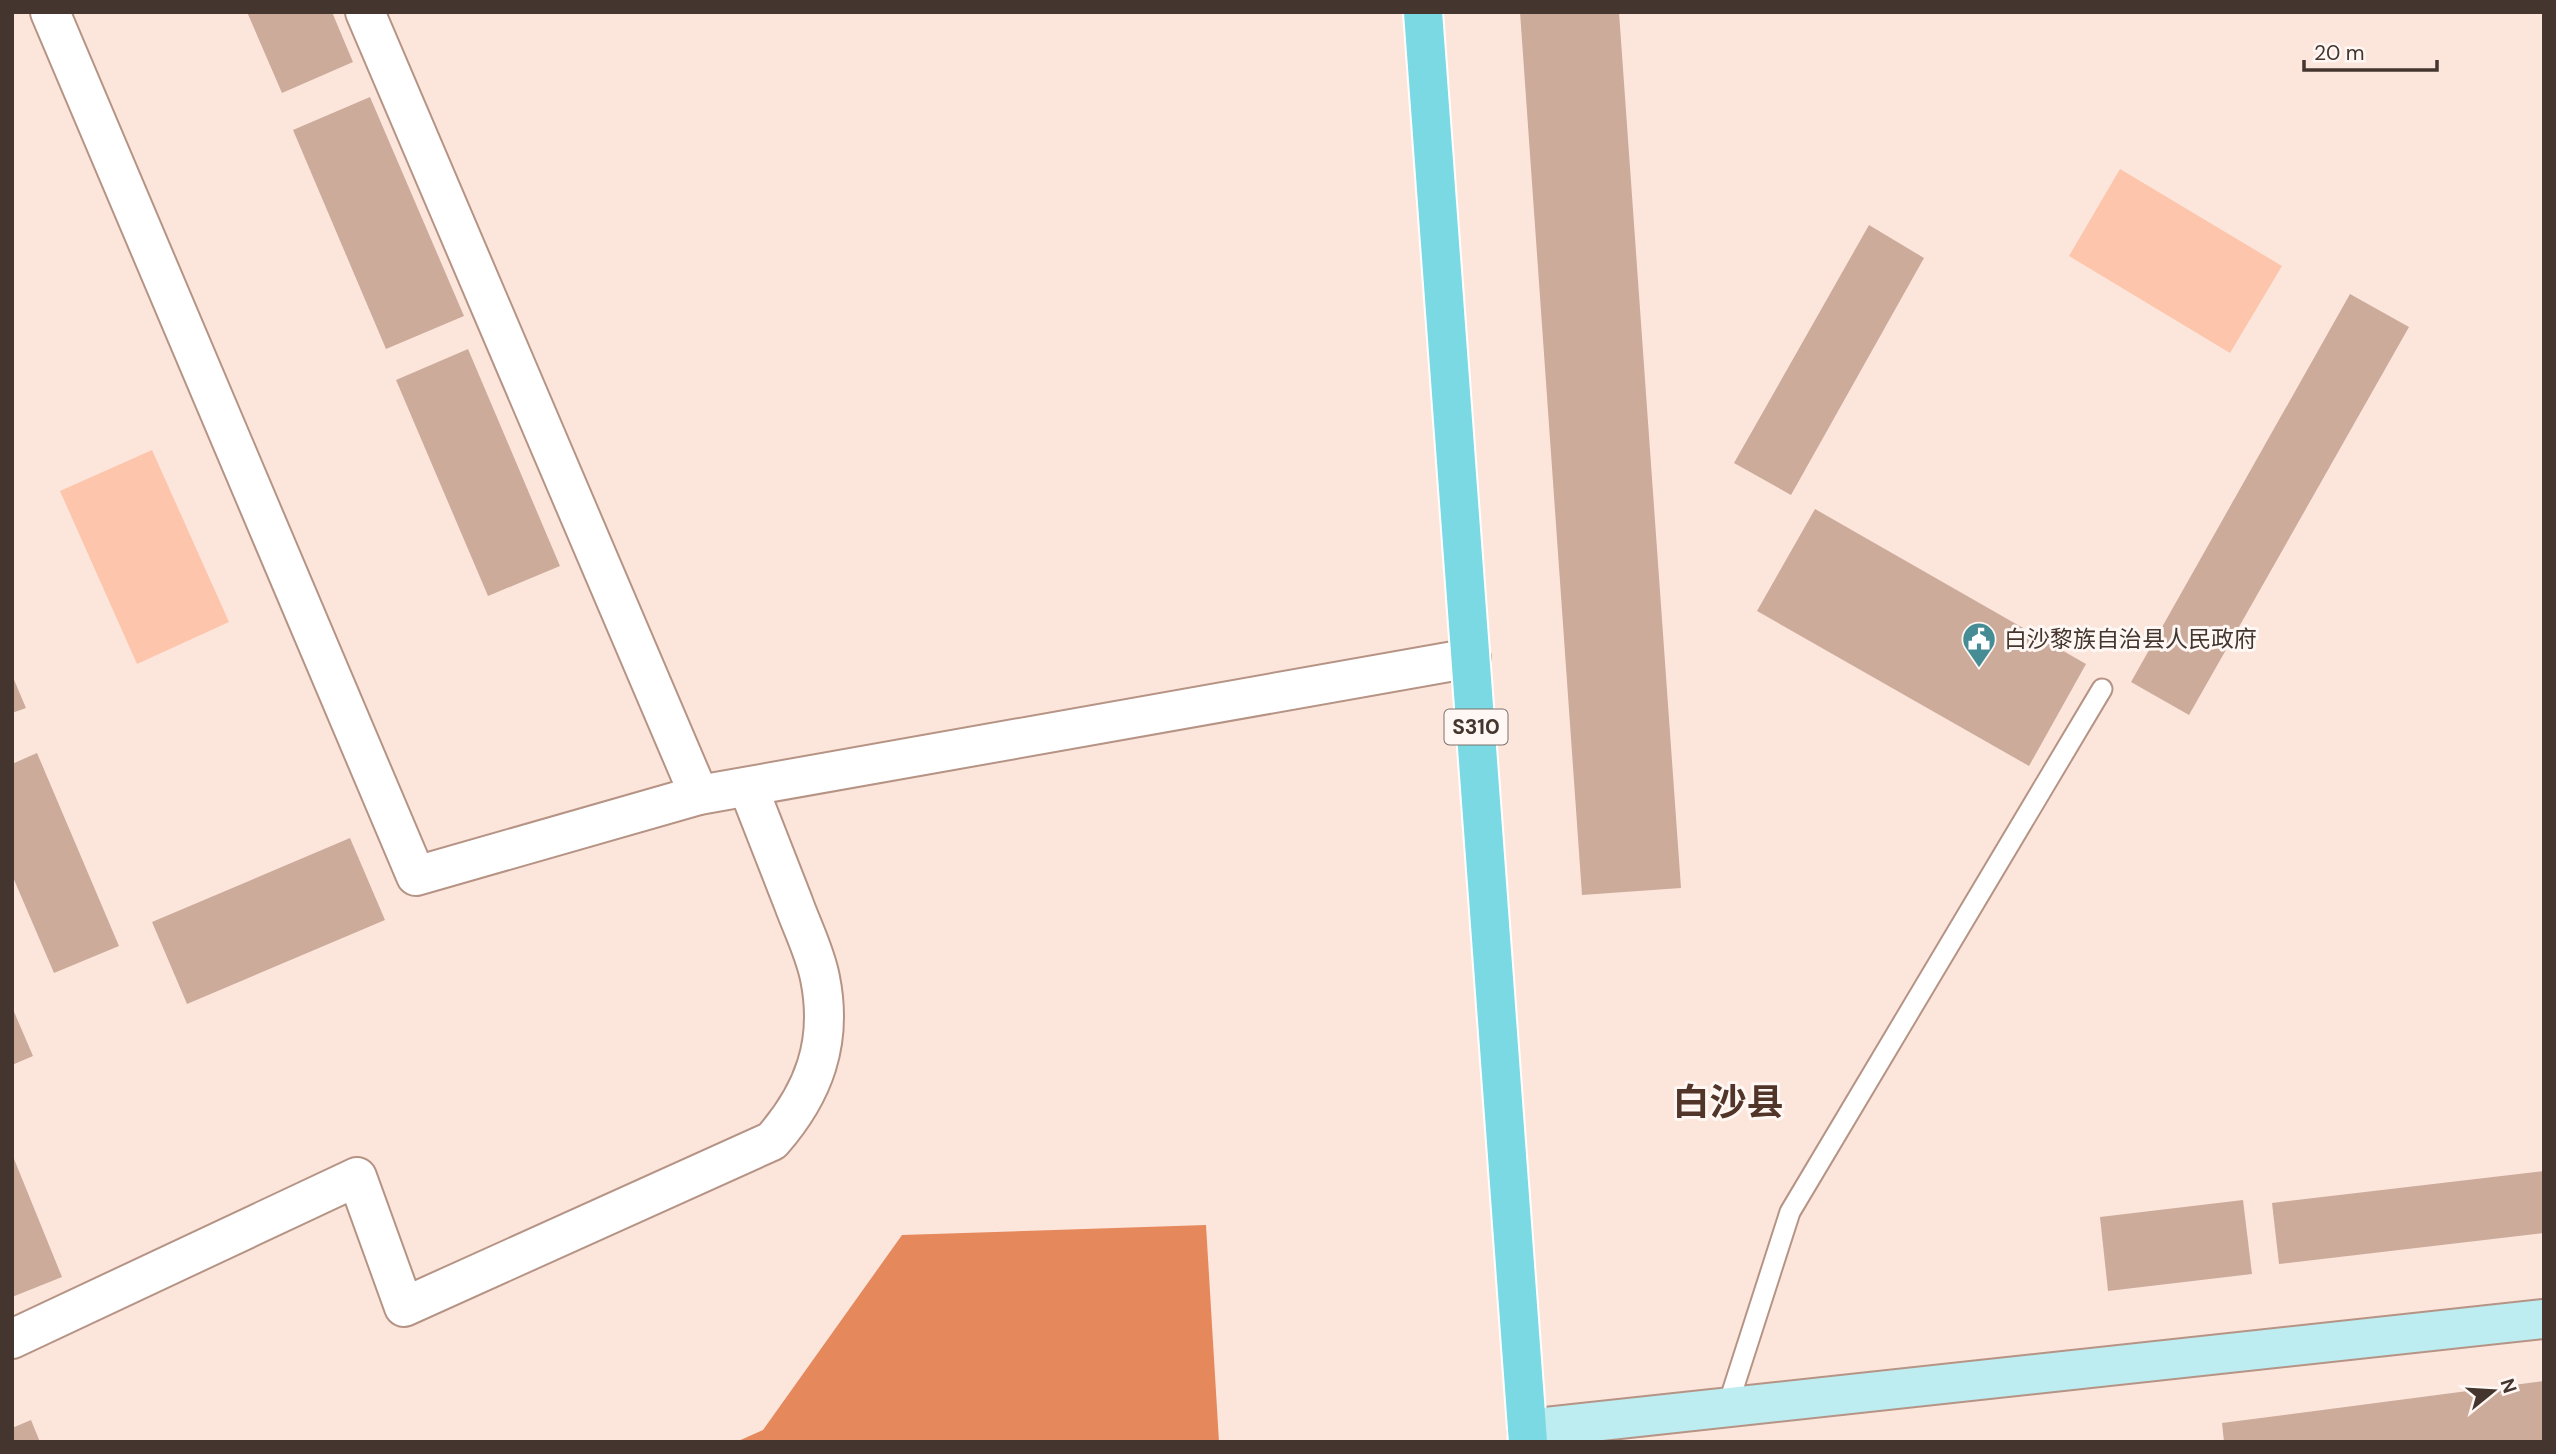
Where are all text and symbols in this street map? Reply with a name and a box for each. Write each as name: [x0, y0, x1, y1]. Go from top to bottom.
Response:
scale bar: [2304, 28, 2437, 72]
text: 20 m: [2314, 39, 2365, 67]
public building icon: 白沙黎族自治县人民政府: [1960, 620, 1998, 669]
place label: 白沙黎族自治县人民政府: [2004, 624, 2257, 654]
road number: S310: [1444, 710, 1508, 744]
district label: 白沙县: [1673, 1078, 1784, 1126]
north arrow: [2458, 1356, 2528, 1426]
text: N: [2495, 1375, 2523, 1396]

